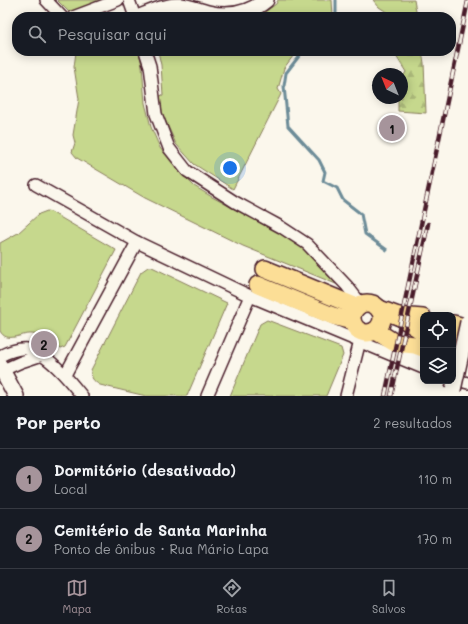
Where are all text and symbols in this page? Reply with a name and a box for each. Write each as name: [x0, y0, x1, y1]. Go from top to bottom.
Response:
search box: [12, 12, 456, 56]
icon: search: [26, 23, 48, 45]
text: Pesquisar aqui: [58, 24, 167, 44]
north arrow: [372, 68, 408, 104]
pin: 1: [379, 113, 405, 143]
your location: [220, 158, 240, 178]
map controls: [420, 312, 456, 384]
button: locate: [420, 312, 456, 348]
pin: 2: [31, 329, 57, 359]
button: layers: [420, 348, 456, 384]
text: Por perto: [16, 411, 100, 433]
text: 2 resultados: [373, 414, 452, 431]
text: Dormitório (desativado): [54, 460, 236, 480]
text: 1: [26, 470, 32, 487]
text: 110 m: [418, 470, 452, 487]
text: Local: [54, 480, 88, 497]
text: Cemitério de Santa Marinha: [54, 520, 267, 540]
text: 2: [25, 530, 33, 547]
text: 170 m: [416, 530, 452, 547]
text: Ponto de ônibus · Rua Mário Lapa: [54, 540, 269, 557]
tab: Mapa: [62, 577, 92, 616]
tab: Rotas: [217, 577, 247, 616]
tab: Salvos: [372, 577, 406, 616]

